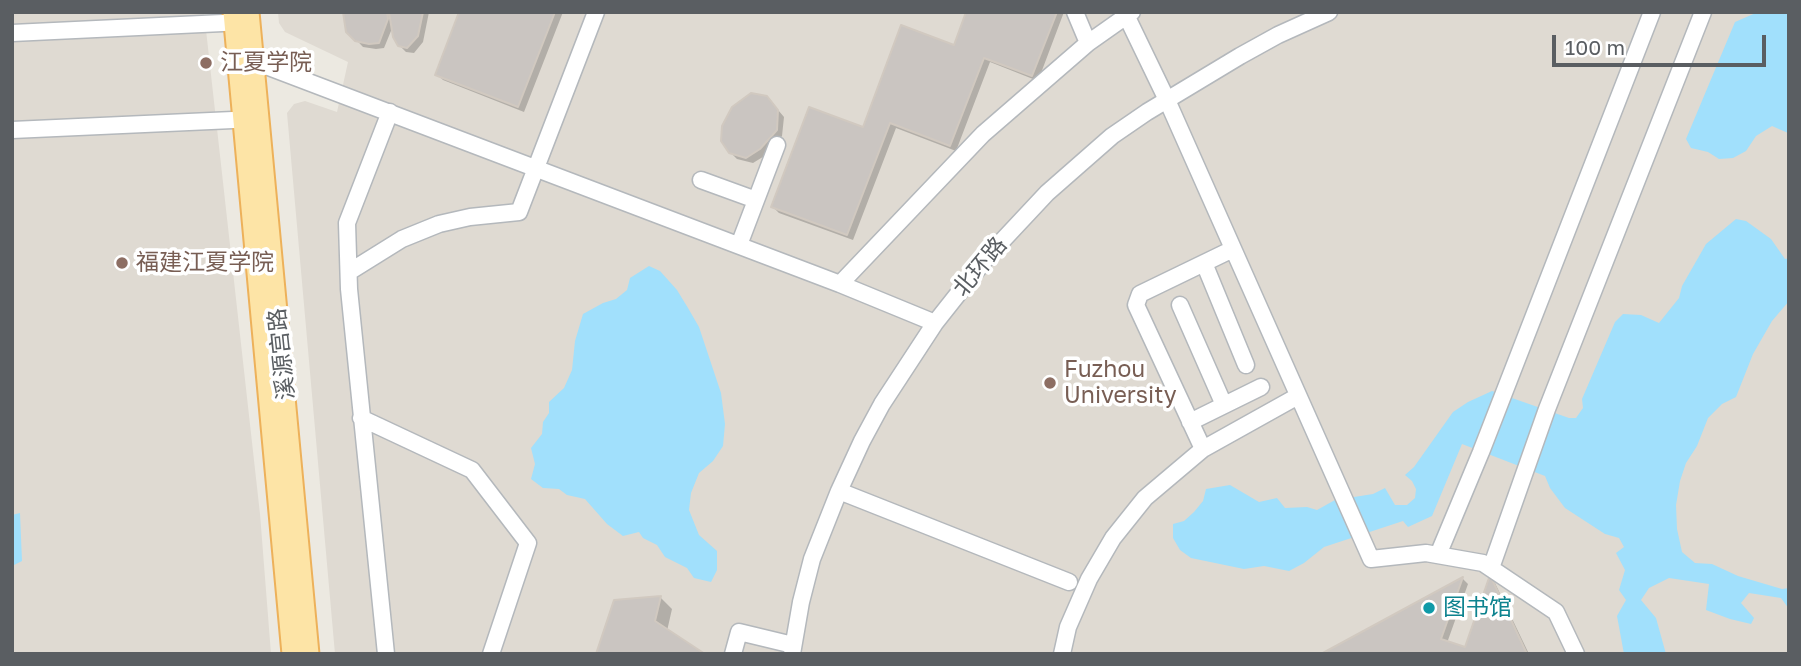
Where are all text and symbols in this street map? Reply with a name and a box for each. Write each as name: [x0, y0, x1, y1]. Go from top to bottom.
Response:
scale bar: [1556, 21, 1770, 65]
text: 100 m: [1565, 34, 1625, 60]
place label: 江夏学院: [220, 49, 312, 77]
marker: 江夏学院: [198, 55, 214, 71]
street label: 北环路: [947, 232, 1013, 302]
place label: 福建江夏学院: [136, 249, 274, 277]
marker: 福建江夏学院: [114, 255, 130, 271]
street label: 溪源宫路: [263, 307, 301, 401]
place label: Fuzhou University: [1064, 356, 1177, 410]
marker: Fuzhou University: [1042, 375, 1058, 391]
place label: 图书馆: [1443, 594, 1512, 622]
marker: 图书馆: [1421, 600, 1437, 616]

